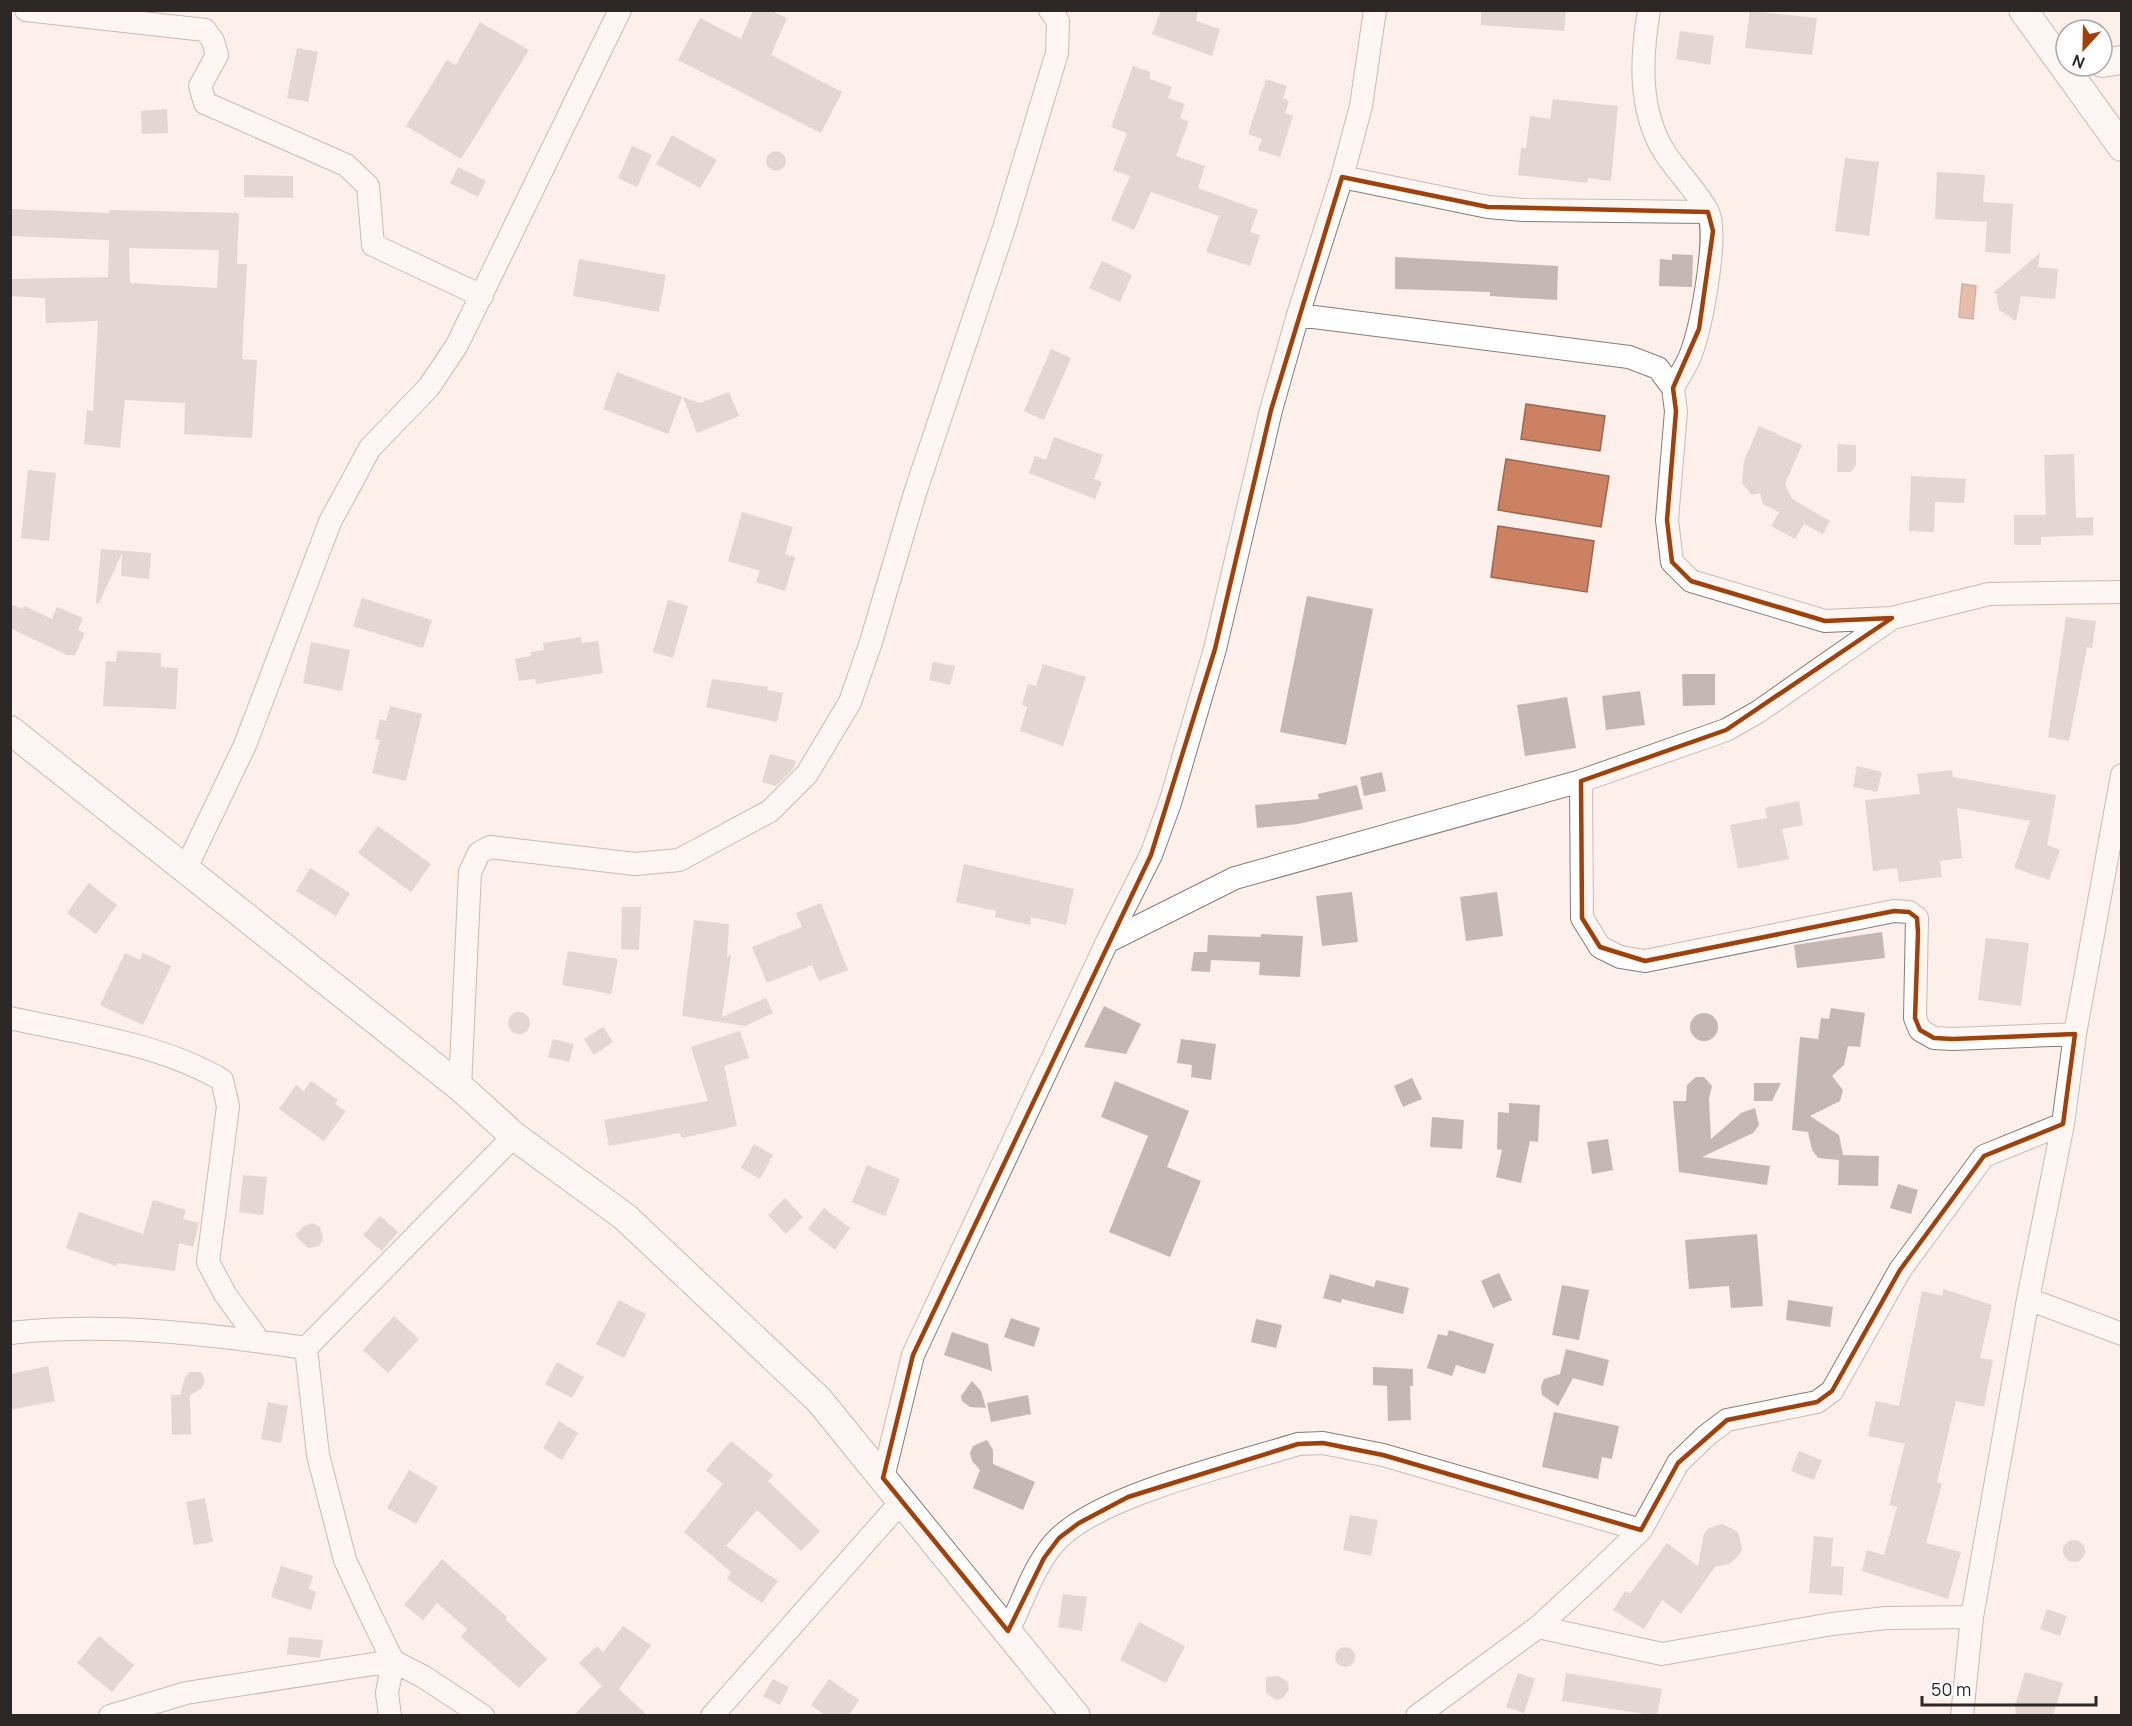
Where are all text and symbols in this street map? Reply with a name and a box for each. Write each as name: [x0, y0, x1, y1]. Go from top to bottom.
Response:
north arrow: [2054, 18, 2114, 78]
text: N: [2069, 50, 2088, 74]
scale bar: [1922, 1669, 2096, 1707]
text: 50 m: [1931, 1677, 1971, 1701]

